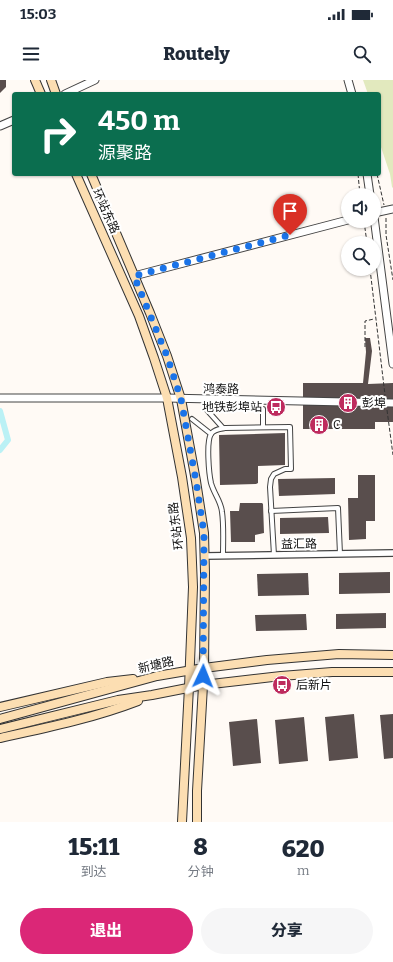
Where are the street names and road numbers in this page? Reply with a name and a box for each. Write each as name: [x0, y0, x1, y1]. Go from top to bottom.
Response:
street label: 环站东路: [90, 186, 122, 236]
street label: 鸿泰路: [203, 382, 239, 396]
street label: 环站东路: [166, 501, 186, 551]
street label: 益汇路: [281, 537, 317, 551]
street label: 新塘路: [137, 654, 175, 676]

